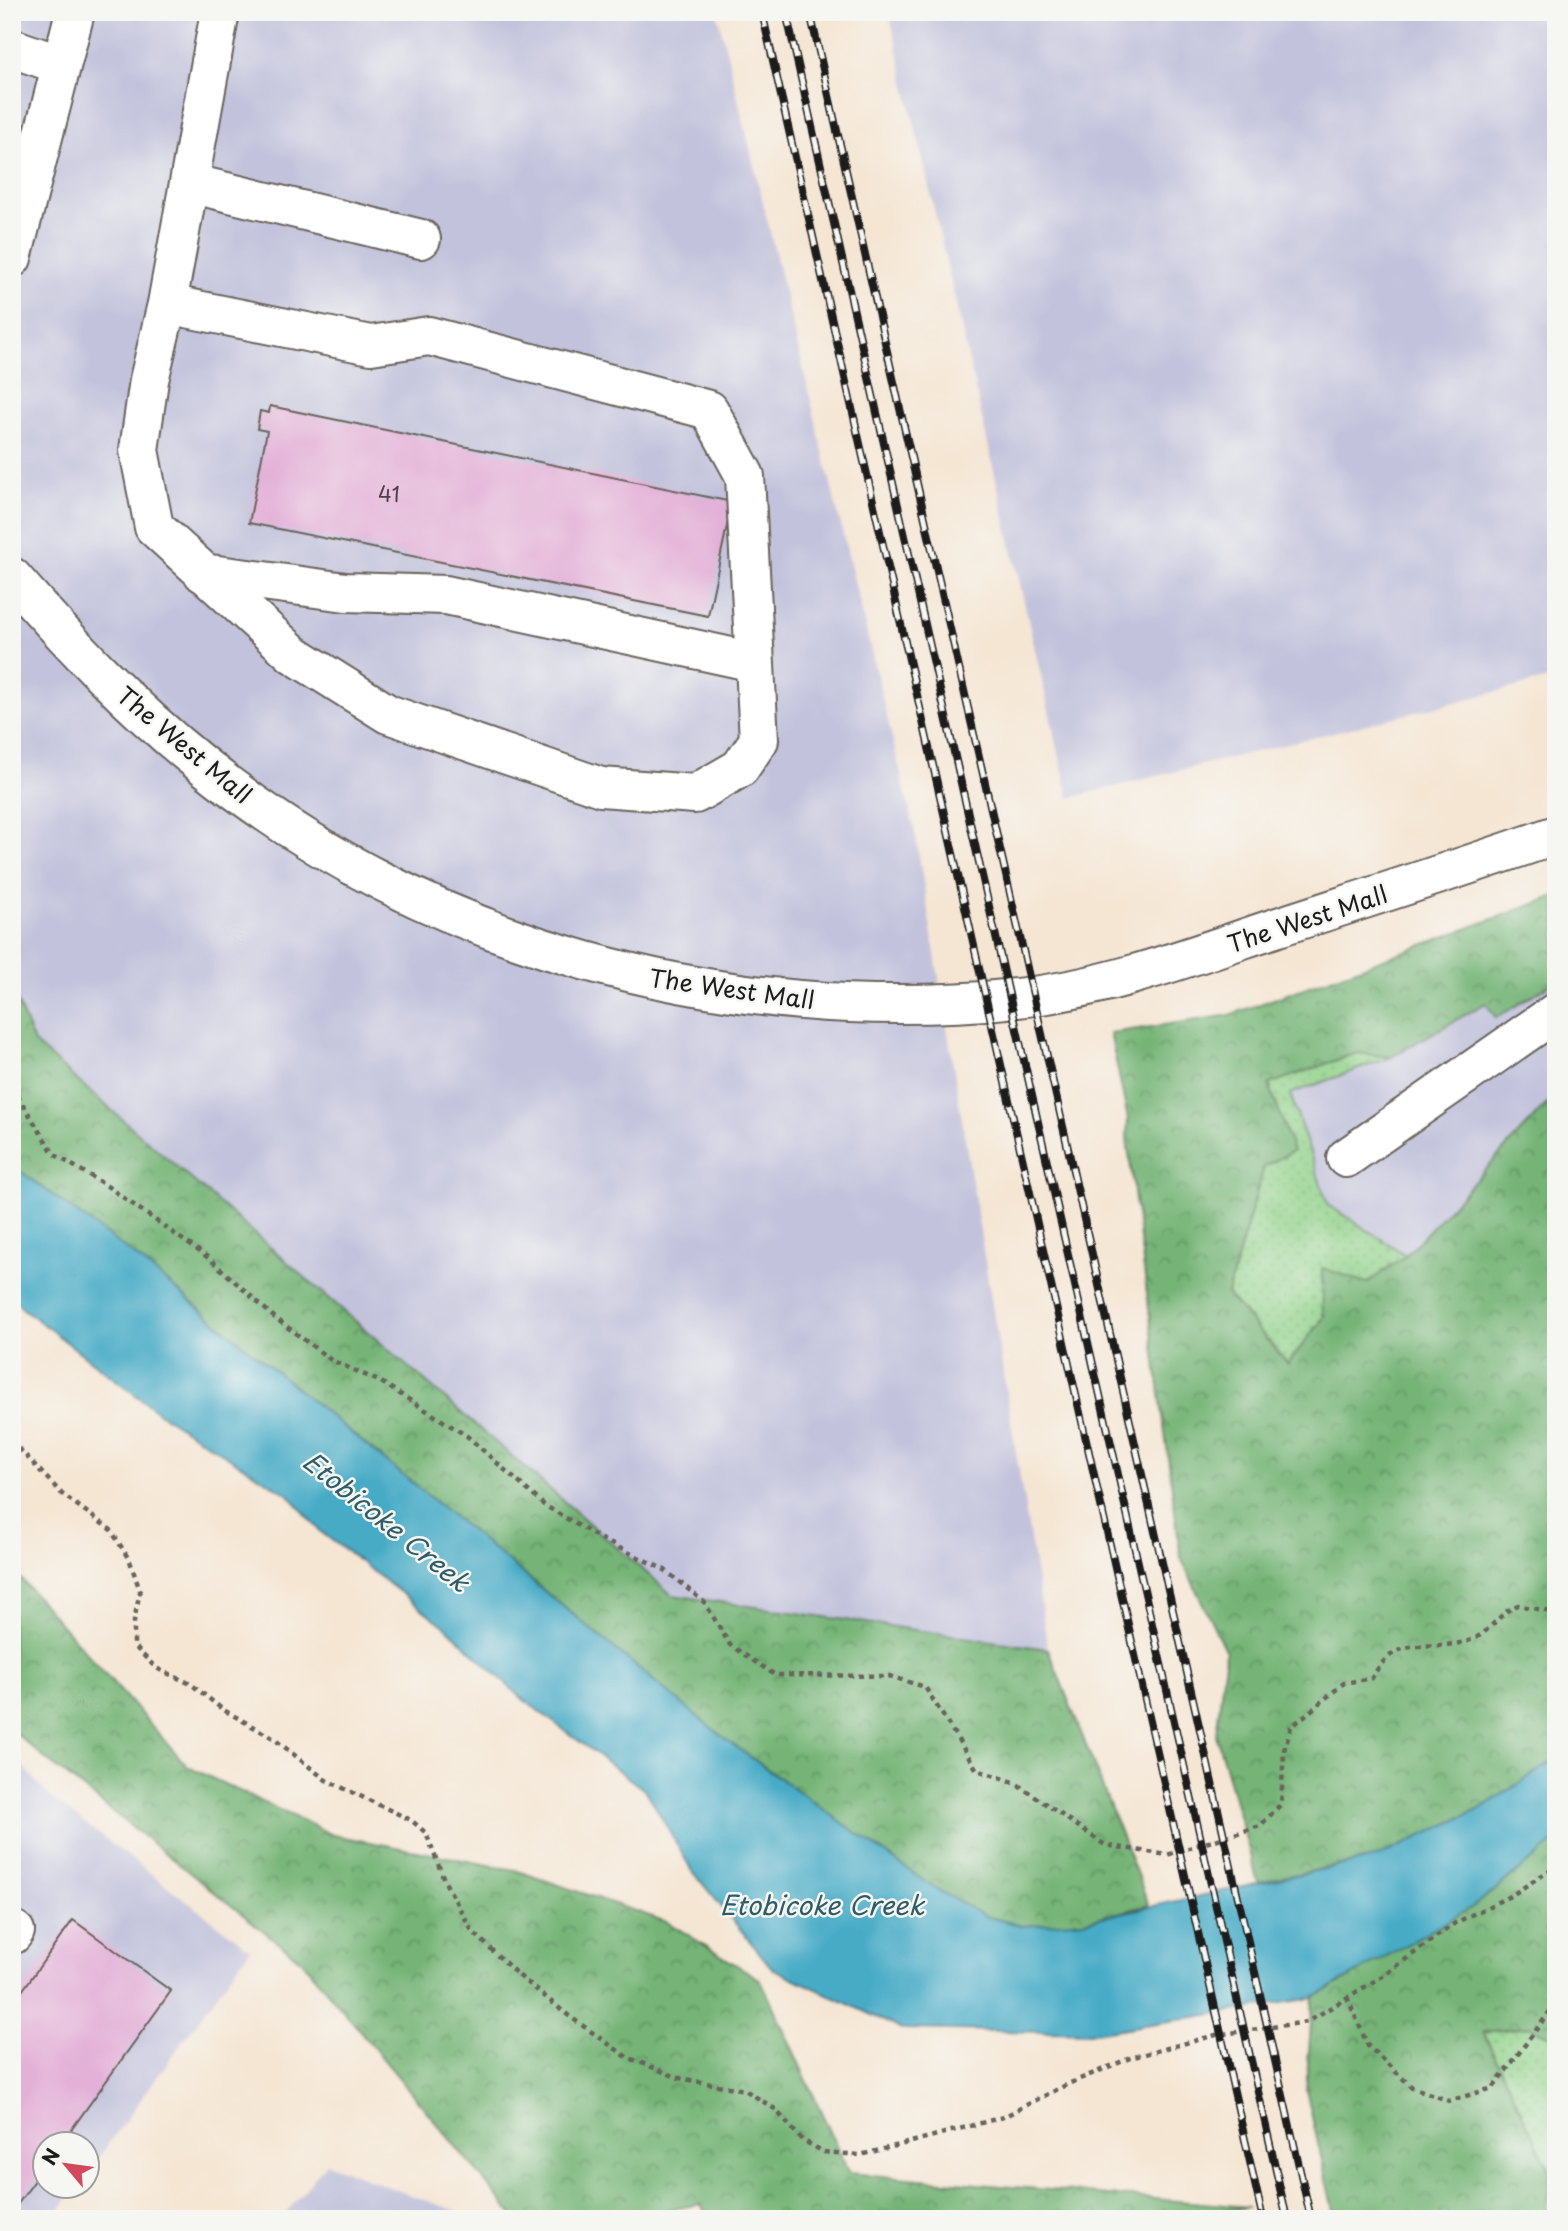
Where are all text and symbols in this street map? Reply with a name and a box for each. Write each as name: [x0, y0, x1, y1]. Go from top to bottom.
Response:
house number: 41: [378, 477, 400, 509]
street label: The West Mall: [110, 677, 260, 811]
street label: The West Mall: [1222, 875, 1392, 961]
street label: The West Mall: [647, 959, 817, 1017]
water label: Etobicoke Creek: [295, 1441, 480, 1601]
water label: Etobicoke Creek: [720, 1885, 925, 1924]
north arrow: [32, 2130, 102, 2200]
text: N: [34, 2143, 66, 2170]

